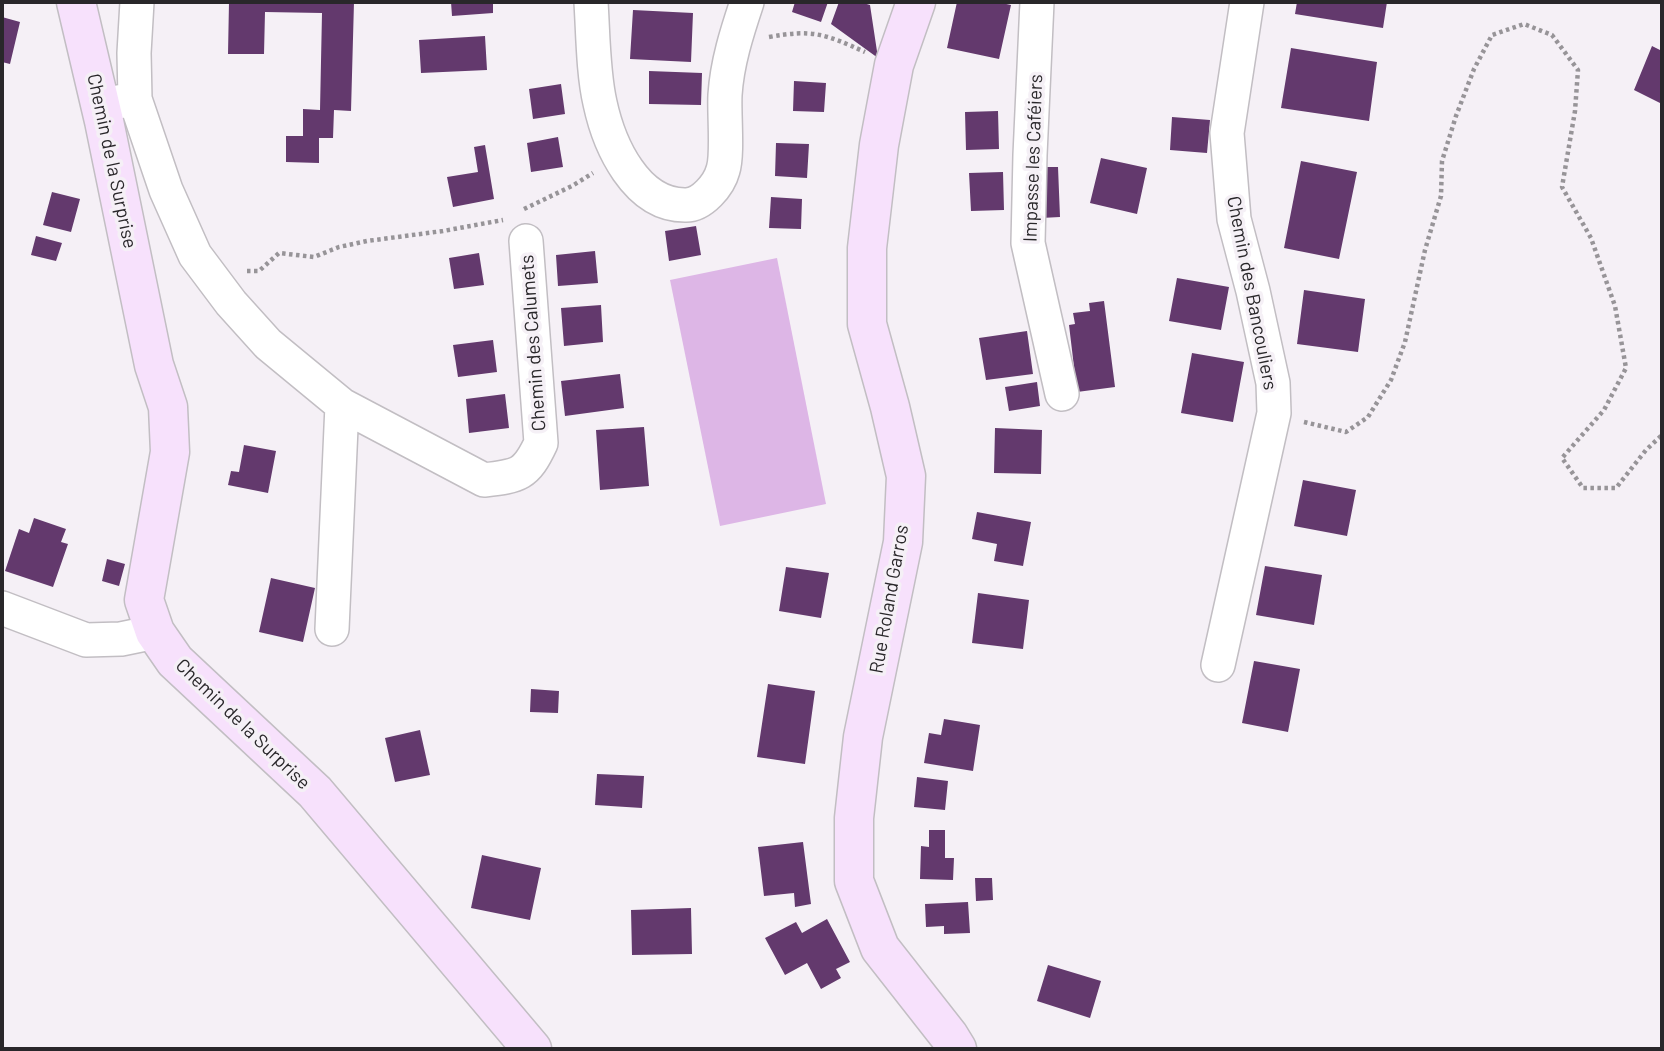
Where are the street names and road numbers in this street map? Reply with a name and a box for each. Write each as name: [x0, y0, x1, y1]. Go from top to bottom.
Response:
street label: Chemin de la Surprise: [82, 71, 142, 251]
street label: Impasse les Caféiers: [1019, 74, 1047, 242]
street label: Chemin des Bancouliers: [1222, 194, 1282, 392]
street label: Chemin des Calumets: [515, 254, 551, 432]
street label: Rue Roland Garros: [865, 523, 913, 675]
street label: Chemin de la Surprise: [171, 654, 315, 794]

